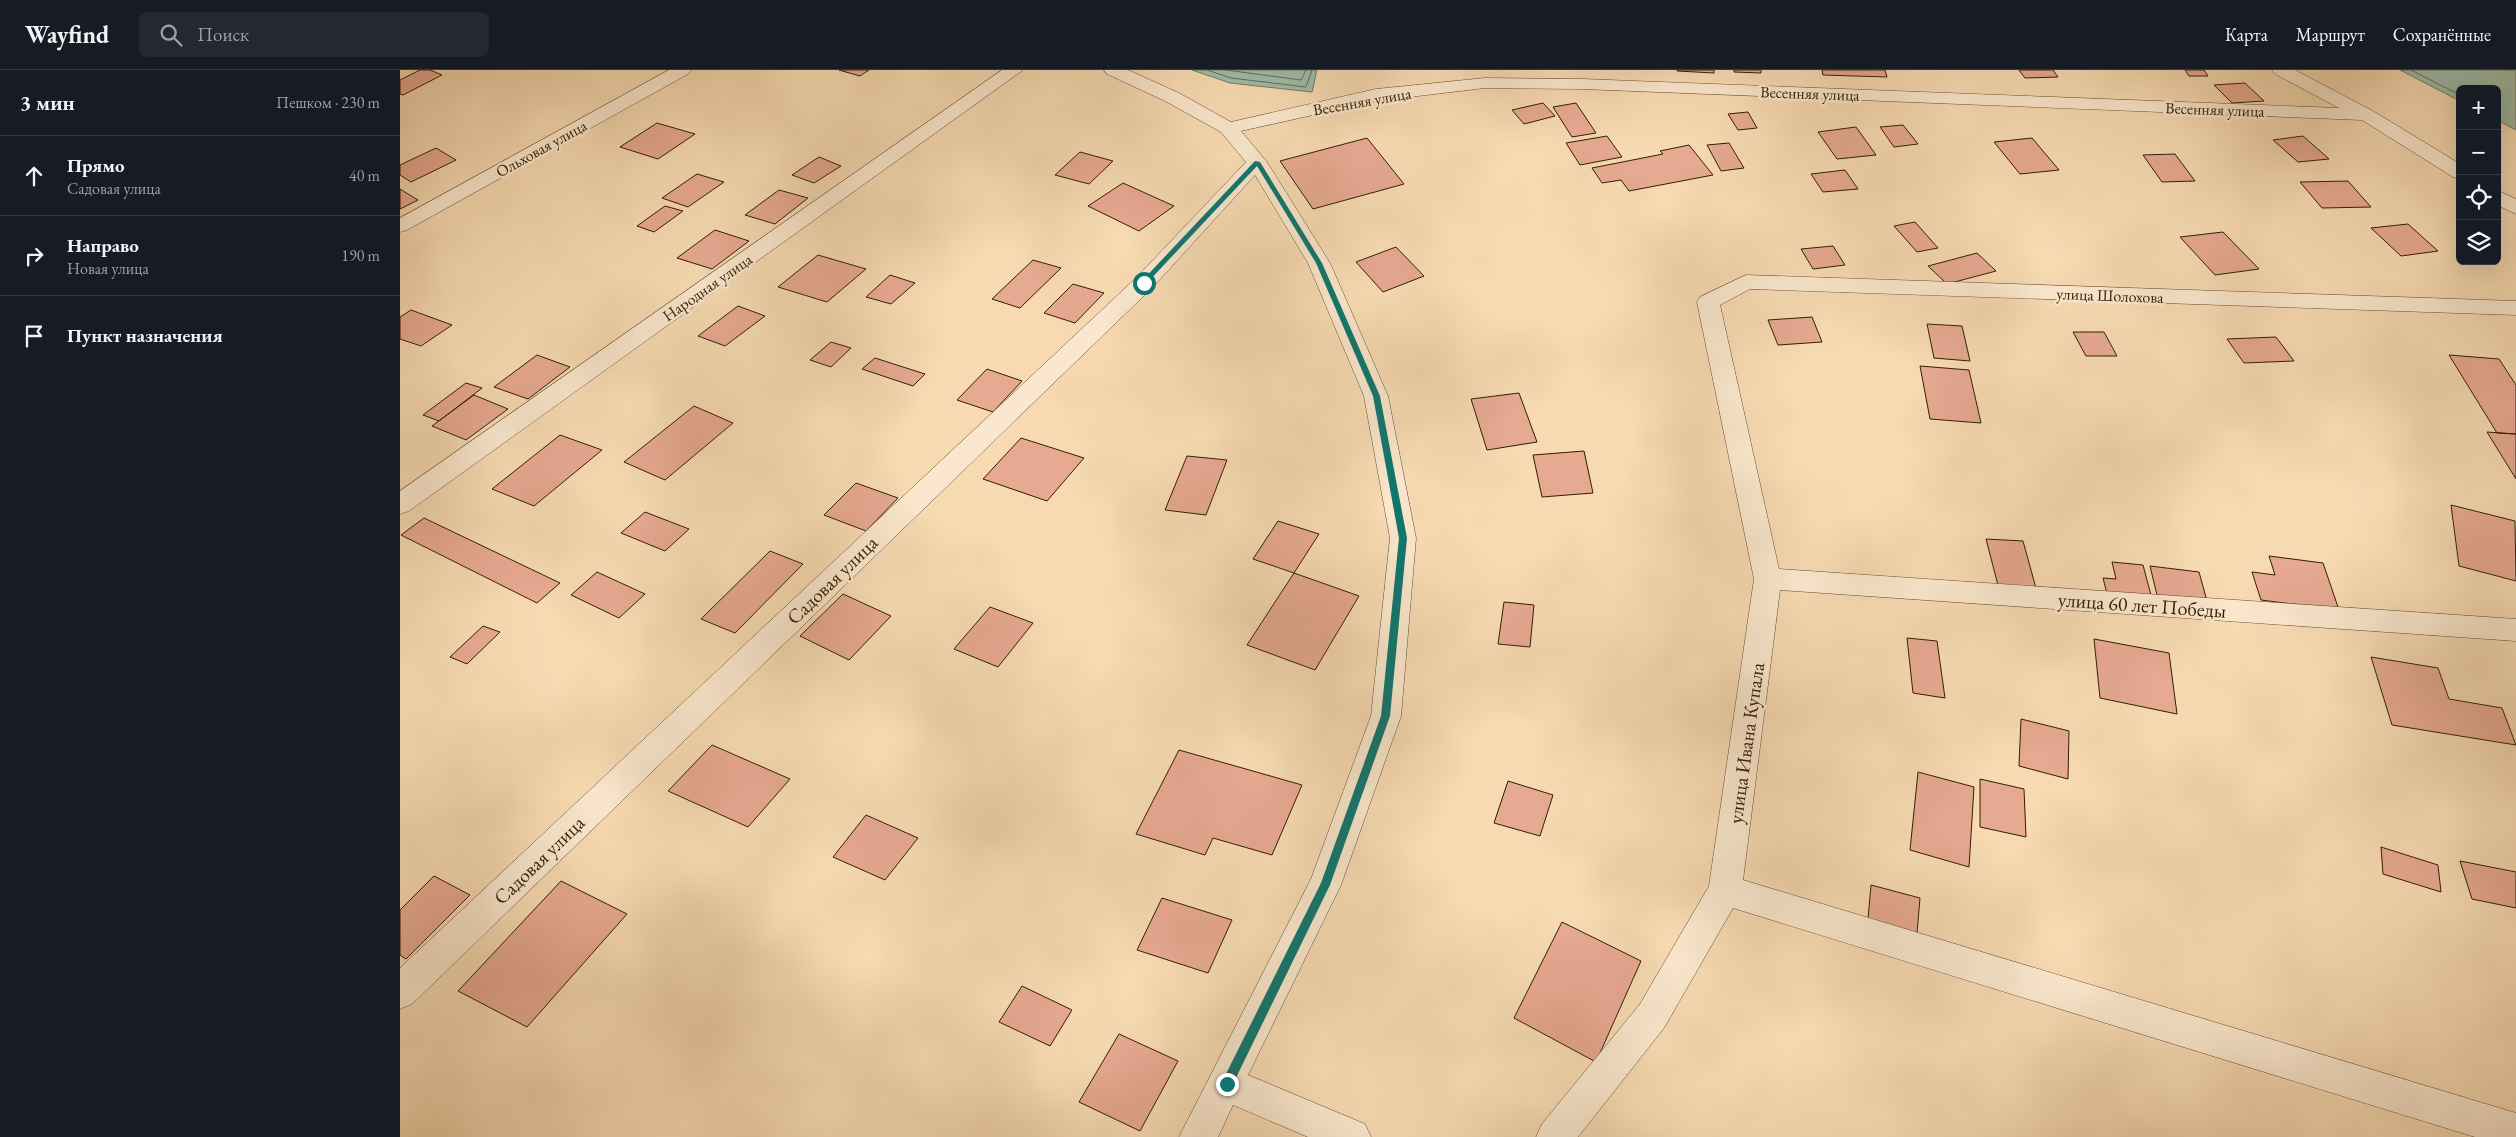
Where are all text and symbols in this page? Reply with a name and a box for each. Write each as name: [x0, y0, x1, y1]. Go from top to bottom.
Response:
search box: [139, 12, 489, 57]
text: Wayfind: [25, 19, 109, 50]
icon: search: [157, 21, 185, 49]
text: Поиск: [197, 22, 249, 47]
text: Карта: [2225, 23, 2268, 46]
text: Маршрут: [2296, 23, 2365, 46]
text: Сохранённые: [2393, 23, 2491, 46]
street label: Весенняя улица: [1760, 81, 1861, 106]
street label: Весенняя улица: [1311, 82, 1413, 120]
map controls: [2456, 85, 2501, 265]
button: +: [2456, 85, 2501, 130]
text: 3 мин: [20, 89, 75, 116]
text: Пешком · 230 m: [276, 92, 380, 113]
street label: Весенняя улица: [2165, 97, 2266, 122]
street label: Ольховая улица: [492, 115, 591, 182]
button: −: [2456, 130, 2501, 175]
text: Прямо: [67, 153, 125, 178]
icon: ahead: [20, 162, 48, 190]
text: 40 m: [349, 165, 380, 186]
button: locate: [2456, 175, 2501, 220]
text: Садовая улица: [67, 178, 161, 199]
button: layers: [2456, 220, 2501, 265]
text: Направо: [67, 233, 139, 258]
icon: right: [20, 242, 48, 270]
text: 190 m: [341, 245, 380, 266]
street label: Народная улица: [658, 248, 757, 326]
text: Новая улица: [67, 258, 149, 279]
route start: [1133, 272, 1156, 295]
street label: улица Шолохова: [2056, 283, 2165, 308]
icon: arrive: [20, 322, 48, 350]
text: Пункт назначения: [67, 323, 223, 348]
street label: Садовая улица: [781, 530, 883, 630]
street label: улица 60 лет Победы: [2057, 586, 2227, 624]
street label: улица Ивана Купала: [1722, 661, 1770, 825]
street label: Садовая улица: [488, 810, 590, 910]
route end: [1216, 1073, 1239, 1096]

